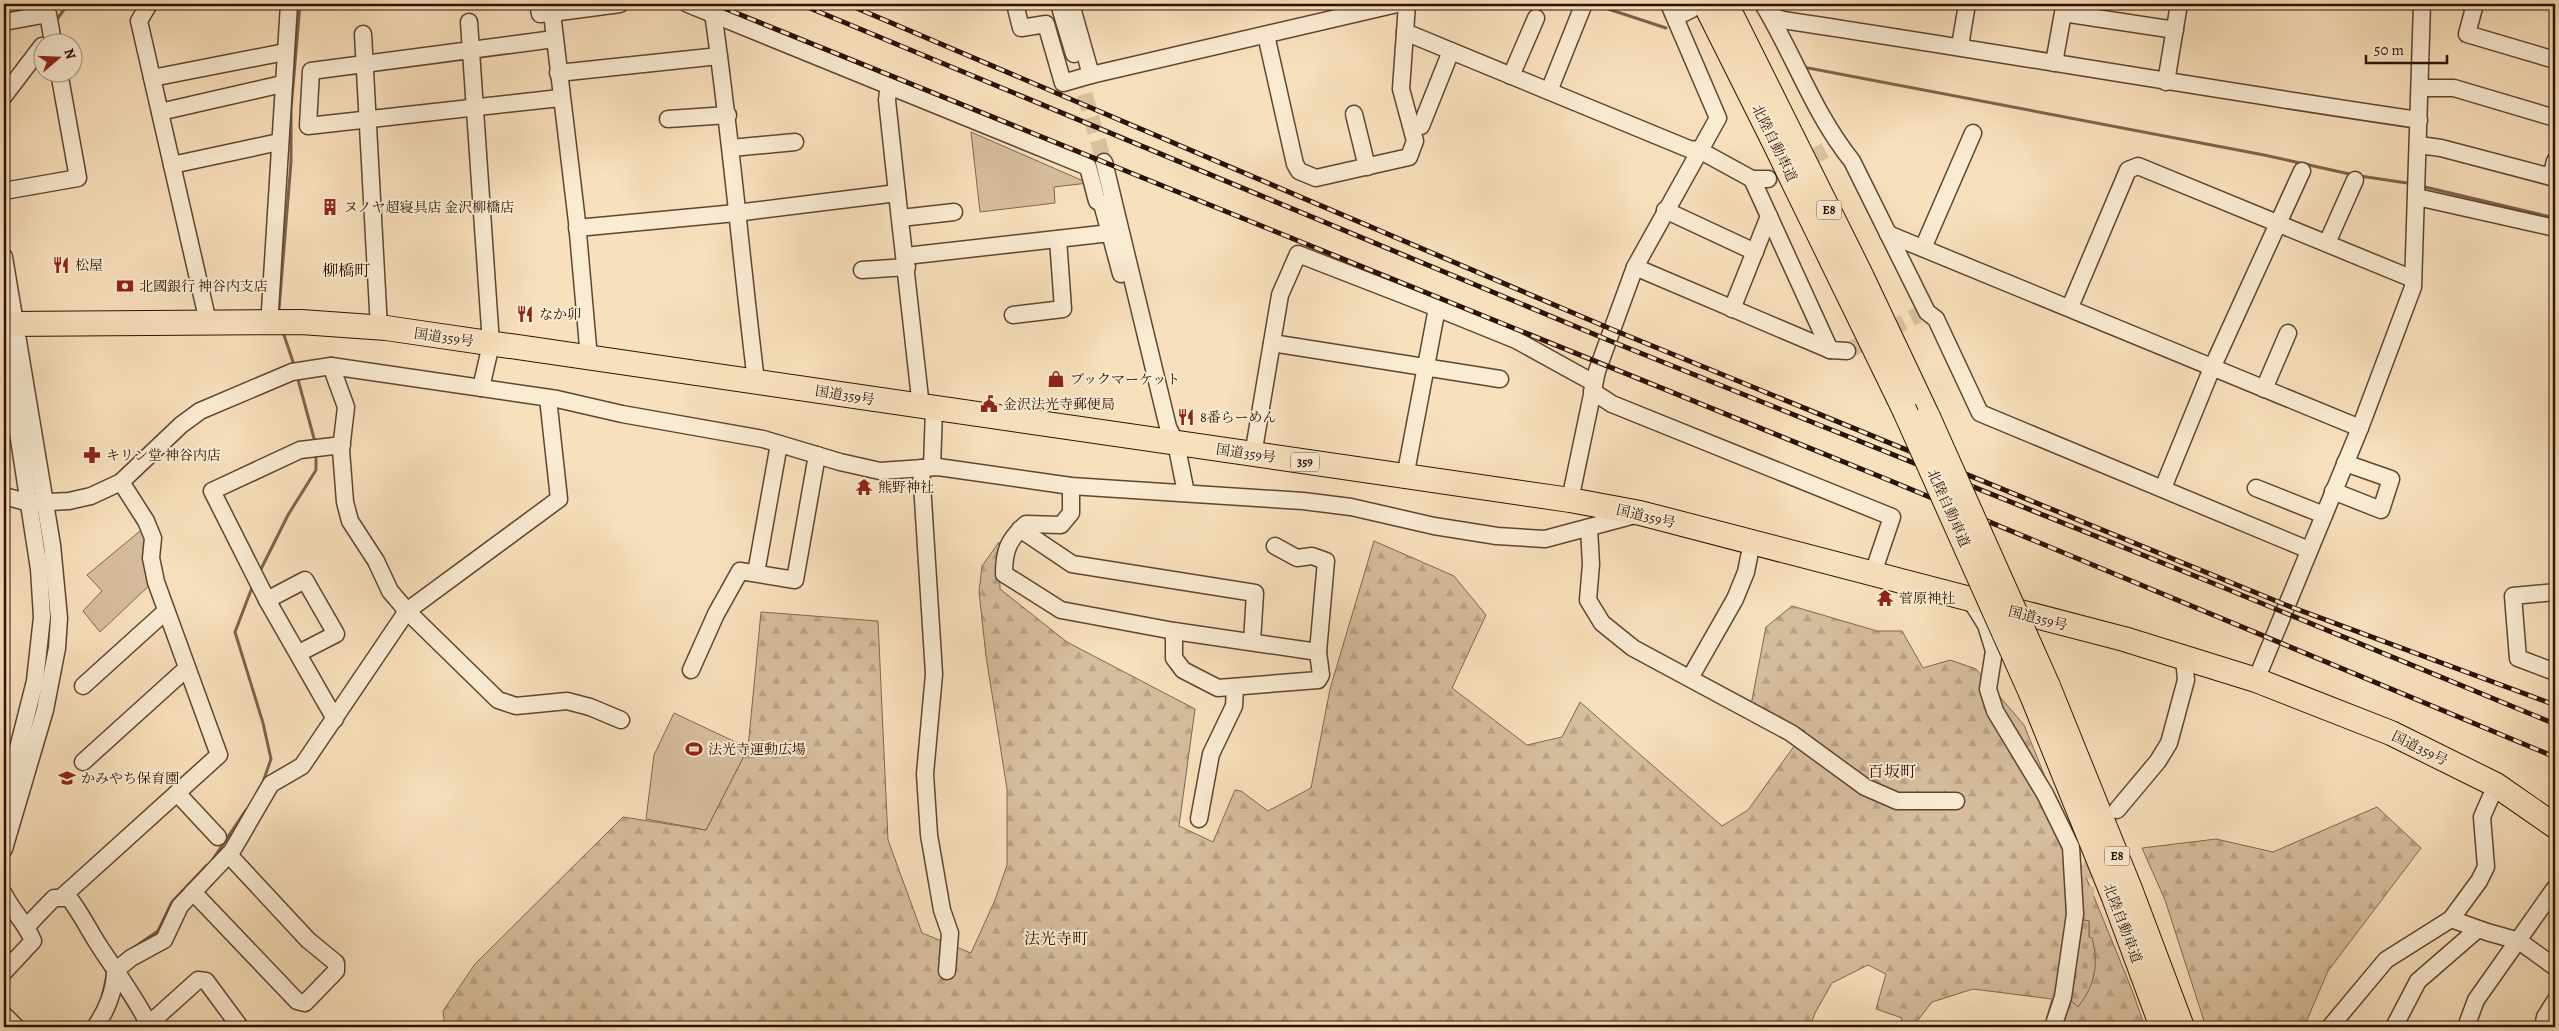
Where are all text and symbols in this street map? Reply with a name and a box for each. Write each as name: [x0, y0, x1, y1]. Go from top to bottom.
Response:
north arrow: [32, 32, 82, 82]
scale bar: [2366, 32, 2448, 64]
text: 50 m: [2374, 40, 2404, 60]
text: N: [59, 46, 80, 62]
street label: 北陸自動車道: [1748, 101, 1802, 185]
building icon: ヌノヤ超寝具店 金沢柳橋店: [320, 197, 340, 217]
place label: ヌノヤ超寝具店 金沢柳橋店: [344, 198, 514, 217]
road number: E8: [1816, 200, 1842, 220]
restaurant icon: 松屋: [51, 255, 71, 275]
place label: 松屋: [75, 256, 103, 275]
district label: 柳橋町: [322, 260, 370, 282]
bank icon: 北國銀行 神谷内支店: [115, 276, 135, 296]
place label: 北國銀行 神谷内支店: [139, 277, 268, 296]
restaurant icon: なか卯: [515, 304, 535, 324]
place label: なか卯: [539, 305, 581, 324]
street label: 国道359号: [413, 324, 475, 351]
shop icon: ブックマーケット: [1046, 369, 1066, 389]
place label: ブックマーケット: [1070, 370, 1180, 389]
street label: 国道359号: [814, 381, 876, 410]
public building icon: 金沢法光寺郵便局: [979, 394, 999, 414]
place label: 金沢法光寺郵便局: [1003, 395, 1115, 414]
restaurant icon: 8番らーめん: [1176, 407, 1196, 427]
place label: 8番らーめん: [1200, 408, 1277, 427]
street label: 国道359号: [1215, 440, 1277, 467]
pharmacy icon: キリン堂 神谷内店: [82, 445, 102, 465]
place label: キリン堂 神谷内店: [106, 446, 221, 465]
road number: 359: [1291, 452, 1319, 472]
street label: 北陸自動車道: [1923, 466, 1974, 550]
temple icon: 熊野神社: [854, 477, 874, 497]
place label: 熊野神社: [878, 478, 934, 497]
street label: 国道359号: [1614, 500, 1677, 533]
temple icon: 菅原神社: [1875, 588, 1895, 608]
place label: 菅原神社: [1899, 589, 1955, 608]
street label: 国道359号: [2006, 602, 2069, 635]
street label: 国道359号: [2389, 727, 2451, 770]
sports icon: 法光寺運動広場: [684, 739, 704, 759]
place label: 法光寺運動広場: [708, 740, 806, 759]
district label: 百坂町: [1868, 761, 1916, 783]
school or university icon: かみやち保育園: [57, 768, 77, 788]
place label: かみやち保育園: [81, 769, 179, 788]
road number: E8: [2104, 846, 2130, 866]
street label: 北陸自動車道: [2099, 881, 2146, 966]
district label: 法光寺町: [1024, 928, 1088, 950]

